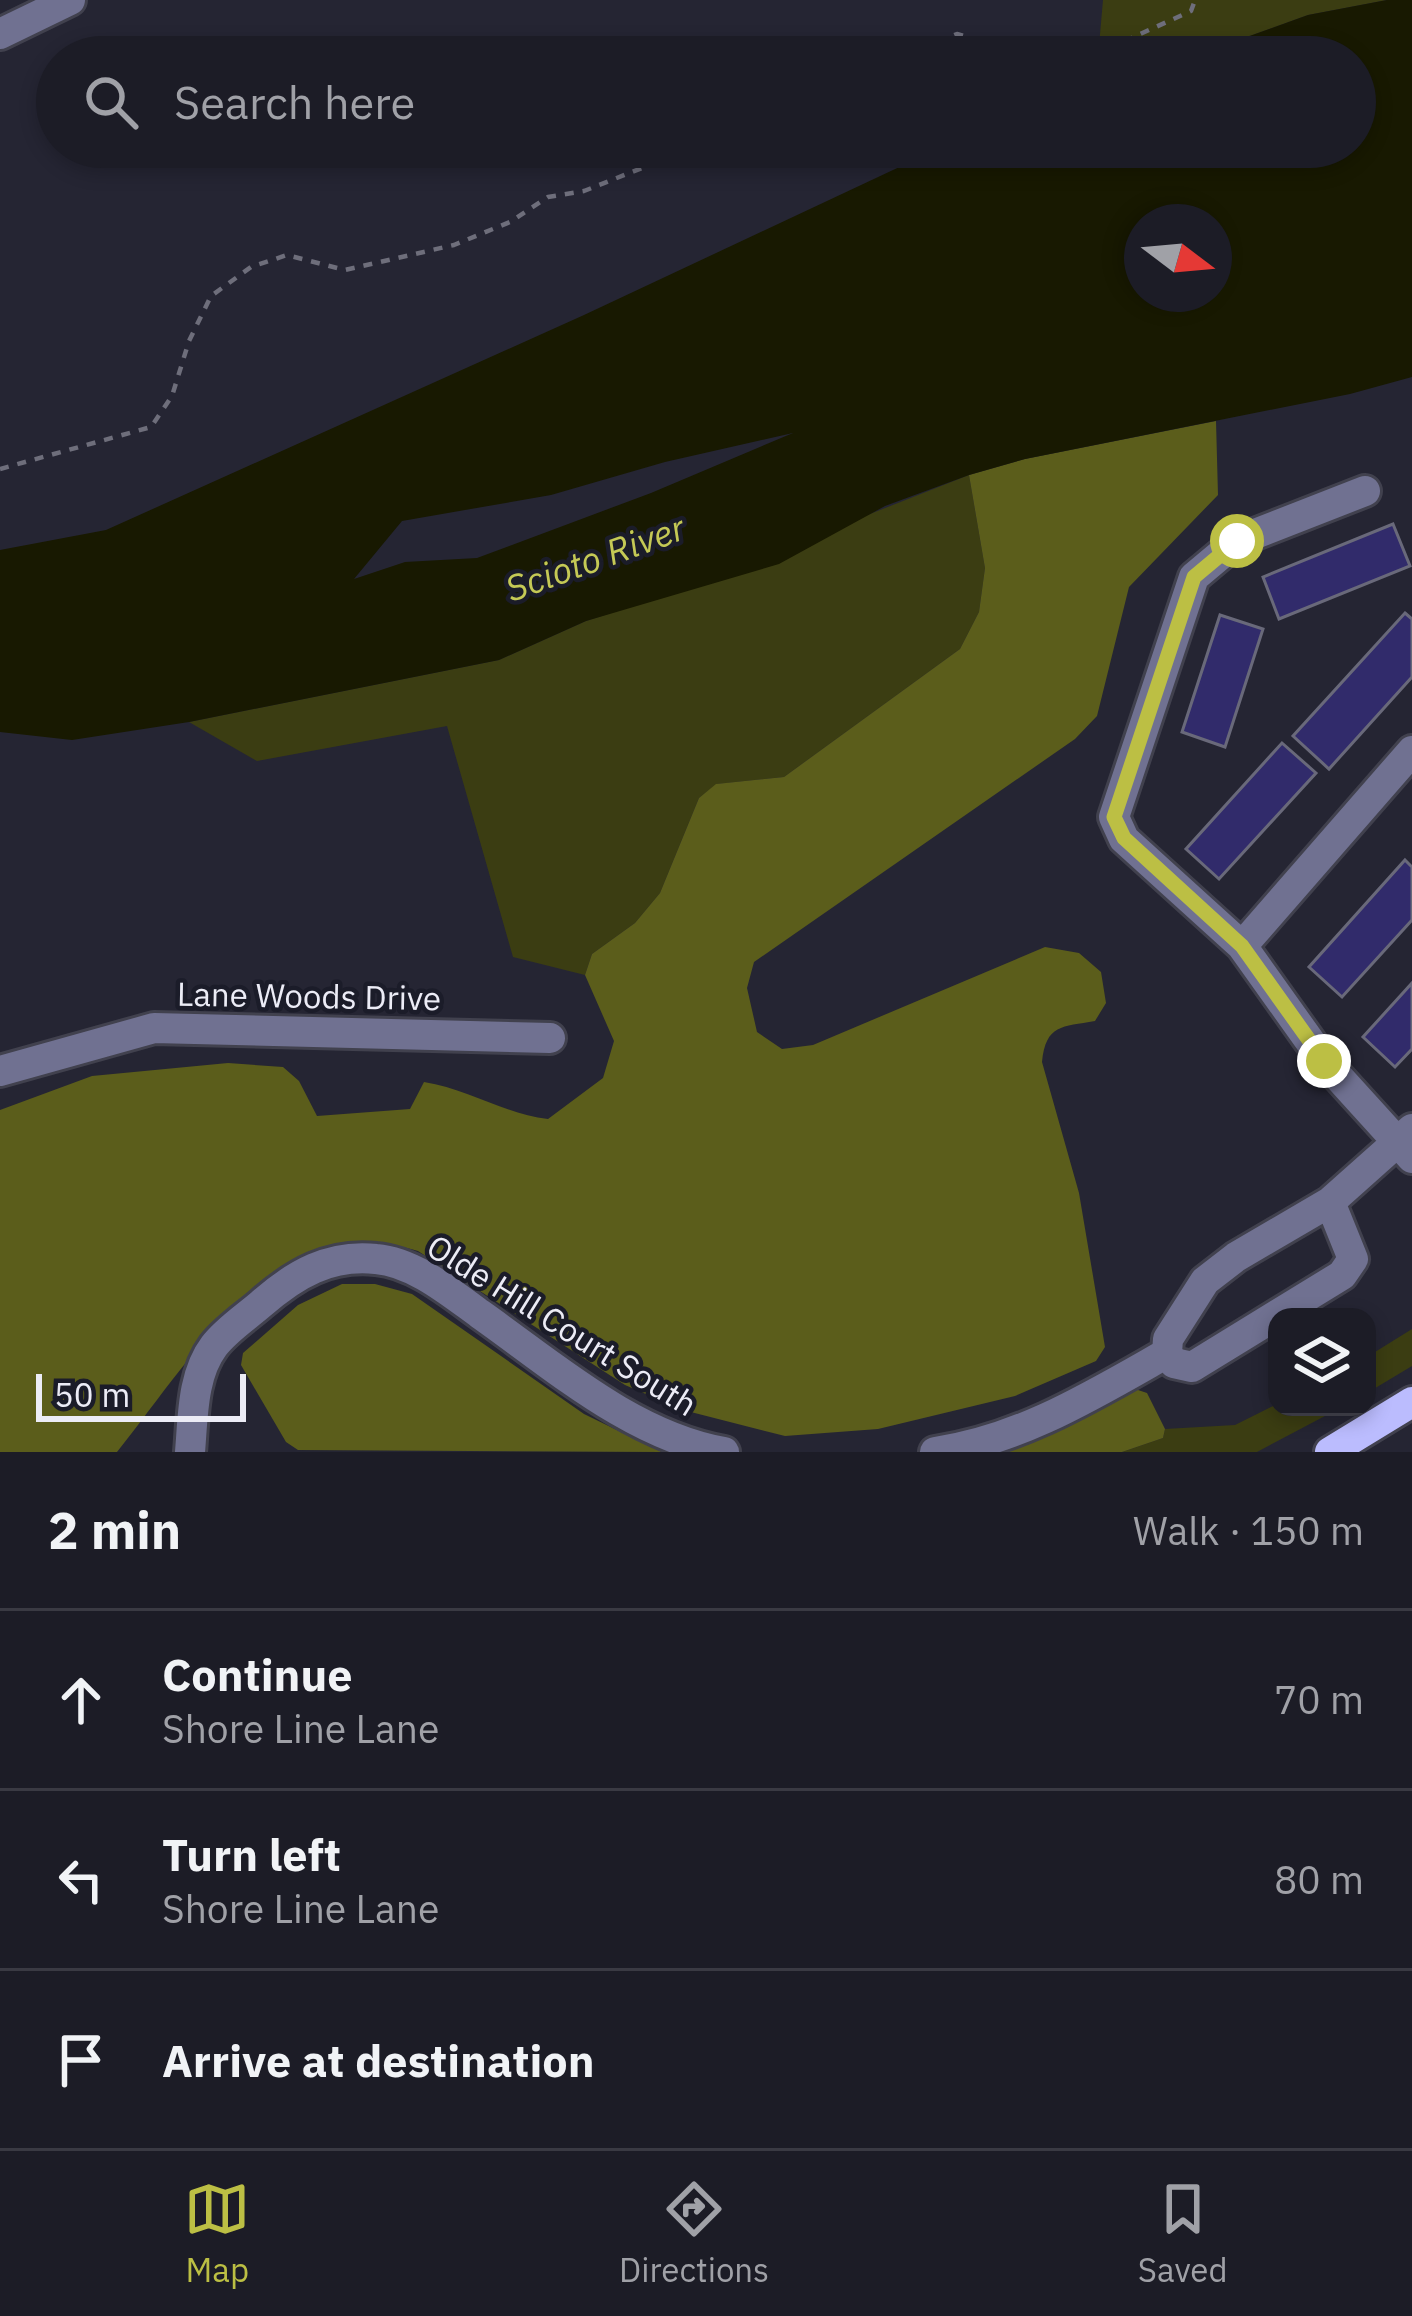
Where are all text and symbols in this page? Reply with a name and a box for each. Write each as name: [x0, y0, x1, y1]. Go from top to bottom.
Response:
search box: [36, 36, 1376, 168]
icon: search: [78, 69, 144, 135]
text: Search here: [174, 73, 415, 131]
north arrow: [1124, 204, 1232, 312]
water label: Scioto River: [499, 503, 692, 612]
route start: [1210, 514, 1264, 568]
street label: Lane Woods Drive: [177, 972, 441, 1019]
route end: [1297, 1034, 1351, 1088]
street label: Olde Hill Court South: [419, 1224, 705, 1425]
map controls: [1268, 1308, 1376, 1416]
button: layers: [1268, 1308, 1376, 1416]
scale bar: [36, 1368, 246, 1421]
text: 50 m: [54, 1373, 130, 1416]
text: 2 min: [48, 1497, 181, 1563]
text: Walk · 150 m: [1133, 1505, 1364, 1556]
text: Continue: [162, 1645, 353, 1703]
icon: ahead: [48, 1667, 114, 1733]
text: 70 m: [1274, 1674, 1364, 1725]
text: Shore Line Lane: [162, 1703, 439, 1754]
text: Turn left: [162, 1825, 341, 1883]
icon: left: [48, 1847, 114, 1913]
text: 80 m: [1274, 1854, 1364, 1905]
text: Shore Line Lane: [162, 1883, 439, 1934]
icon: arrive: [48, 2027, 114, 2093]
text: Arrive at destination: [162, 2031, 595, 2089]
tab: Map: [184, 2176, 250, 2291]
tab: Directions: [619, 2176, 769, 2291]
tab: Saved: [1138, 2176, 1228, 2291]

